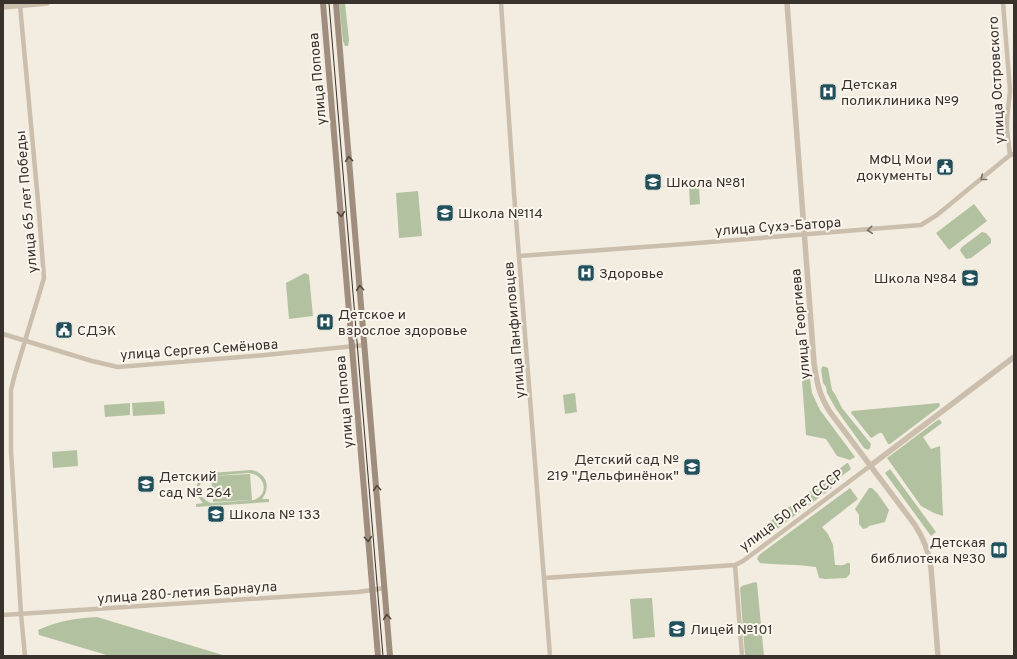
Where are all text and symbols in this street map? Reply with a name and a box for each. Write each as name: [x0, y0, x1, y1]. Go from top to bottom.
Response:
street label: улица Островского: [986, 16, 1009, 144]
street label: улица Попова: [306, 32, 331, 126]
place label: Детская поликлиника №9: [841, 77, 959, 110]
hospital icon: Детская поликлиника №9: [818, 82, 838, 102]
street label: улица 65 лет Победы: [13, 130, 42, 274]
place label: МФЦ Мои документы: [856, 152, 932, 185]
one-way arrow: [345, 156, 354, 162]
public building icon: МФЦ Мои документы: [935, 157, 955, 177]
school or university icon: Школа №81: [643, 172, 663, 192]
one-way arrow: [981, 173, 988, 180]
place label: Школа №81: [666, 175, 746, 192]
school or university icon: Школа №114: [435, 203, 455, 223]
place label: Школа №114: [458, 206, 543, 223]
one-way arrow: [336, 211, 345, 217]
street label: улица Сухэ-Батора: [715, 215, 842, 240]
one-way arrow: [867, 225, 873, 234]
street label: улица Панфиловцев: [501, 261, 530, 399]
hospital icon: Здоровье: [576, 263, 596, 283]
place label: Здоровье: [599, 266, 664, 283]
street label: улица Георгиева: [788, 268, 815, 380]
school or university icon: Школа №84: [960, 268, 980, 288]
place label: Школа №84: [874, 271, 957, 288]
one-way arrow: [355, 285, 364, 291]
place label: Детское и взрослое здоровье: [338, 307, 467, 340]
hospital icon: Детское и взрослое здоровье: [315, 312, 335, 332]
public building icon: СДЭК: [54, 320, 74, 340]
place label: СДЭК: [77, 323, 116, 340]
street label: улица Сергея Семёнова: [120, 336, 279, 364]
street label: улица Попова: [333, 355, 358, 449]
place label: Детский сад № 219 "Дельфинёнок": [546, 452, 679, 485]
school or university icon: Детский сад № 219 "Дельфинёнок": [682, 457, 702, 477]
street label: улица 50 лет СССР: [737, 466, 847, 556]
place label: Детский сад № 264: [159, 469, 231, 502]
school or university icon: Детский сад № 264: [136, 474, 156, 494]
one-way arrow: [372, 485, 381, 491]
school or university icon: Школа № 133: [206, 504, 226, 524]
place label: Школа № 133: [229, 507, 320, 524]
one-way arrow: [363, 535, 372, 542]
place label: Детская библиотека №30: [871, 535, 986, 568]
library icon: Детская библиотека №30: [989, 540, 1009, 560]
street label: улица 280-летия Барнаула: [97, 579, 278, 608]
one-way arrow: [382, 614, 391, 620]
school or university icon: Лицей №101: [667, 619, 687, 639]
place label: Лицей №101: [690, 622, 773, 639]

